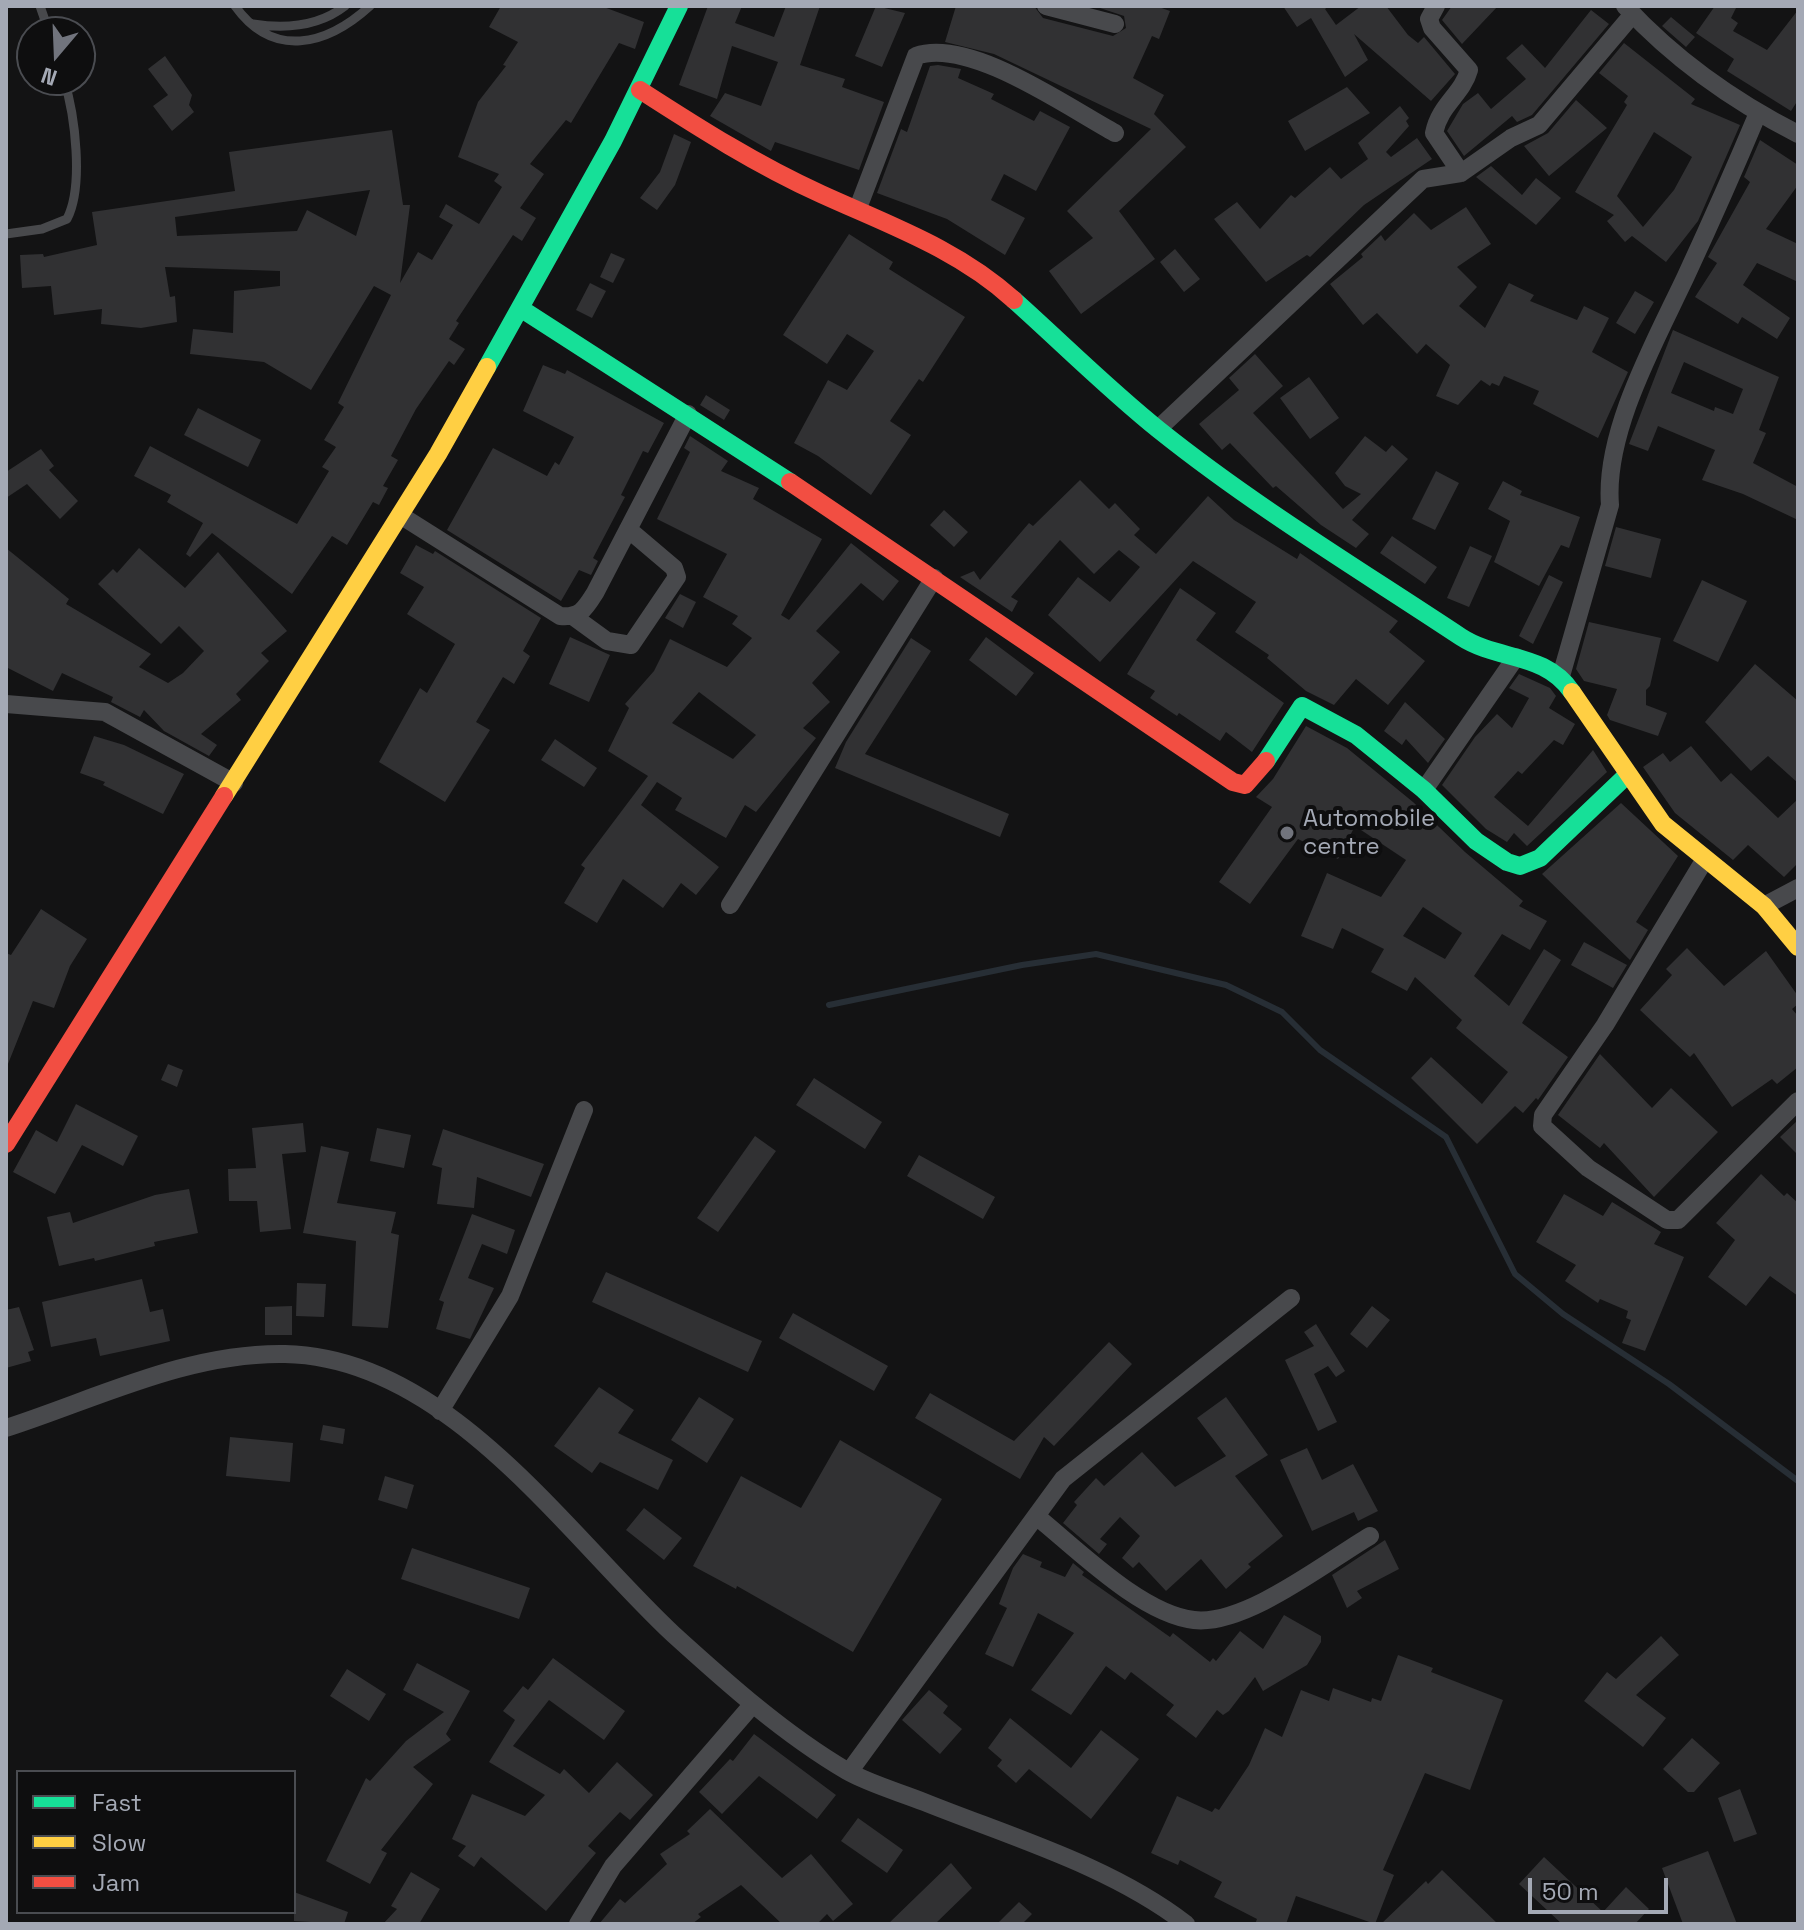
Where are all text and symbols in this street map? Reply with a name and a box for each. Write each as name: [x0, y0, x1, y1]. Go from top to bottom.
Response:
north arrow: [16, 16, 96, 96]
text: N: [37, 61, 60, 92]
place label: Automobile centre: [1303, 805, 1435, 861]
marker: Automobile centre: [1278, 824, 1296, 842]
legend: [16, 1770, 296, 1914]
text: Fast: [92, 1787, 142, 1818]
text: Slow: [92, 1827, 146, 1858]
scale bar: [1532, 1862, 1672, 1912]
text: Jam: [92, 1867, 140, 1898]
text: 50 m: [1542, 1876, 1599, 1907]

